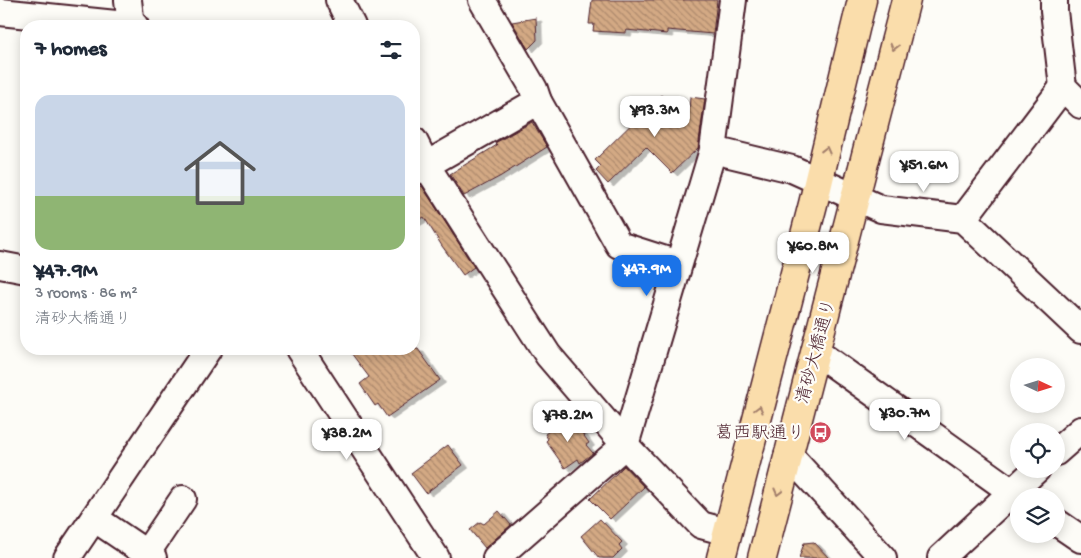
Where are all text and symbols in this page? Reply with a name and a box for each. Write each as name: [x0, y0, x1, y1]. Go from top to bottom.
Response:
icon: filters: [377, 36, 405, 64]
text: 7 homes: [35, 38, 107, 63]
one-way arrow: [889, 43, 900, 52]
pin: ¥93.3M: [614, 96, 696, 138]
text: ¥93.3M: [631, 102, 679, 121]
icon: home: [175, 128, 265, 218]
one-way arrow: [820, 146, 831, 155]
pin: ¥51.6M: [883, 150, 965, 193]
text: ¥51.6M: [901, 157, 947, 176]
pin: ¥60.8M: [772, 232, 854, 274]
text: ¥60.8M: [788, 238, 838, 257]
pin: ¥47.9M: [606, 254, 688, 297]
text: ¥47.9M: [35, 260, 97, 285]
text: ¥47.9M: [623, 261, 671, 280]
text: 3 rooms · 86 m²: [35, 285, 138, 304]
street label: 清砂大橋通り: [792, 297, 842, 407]
text: 清砂大橋通り: [35, 311, 131, 330]
north arrow: [1010, 358, 1065, 412]
map controls: [1010, 358, 1065, 543]
pin: ¥30.7M: [864, 398, 946, 441]
pin: ¥78.2M: [527, 400, 609, 443]
text: ¥30.7M: [880, 405, 930, 424]
one-way arrow: [754, 406, 764, 414]
text: ¥78.2M: [544, 407, 592, 426]
pin: ¥38.2M: [306, 418, 388, 461]
bus stop icon: 葛西駅通り: [809, 420, 833, 444]
place label: 葛西駅通り: [715, 423, 805, 445]
button: locate: [1010, 423, 1065, 478]
text: ¥38.2M: [323, 425, 371, 444]
one-way arrow: [773, 488, 784, 497]
button: layers: [1010, 488, 1065, 543]

